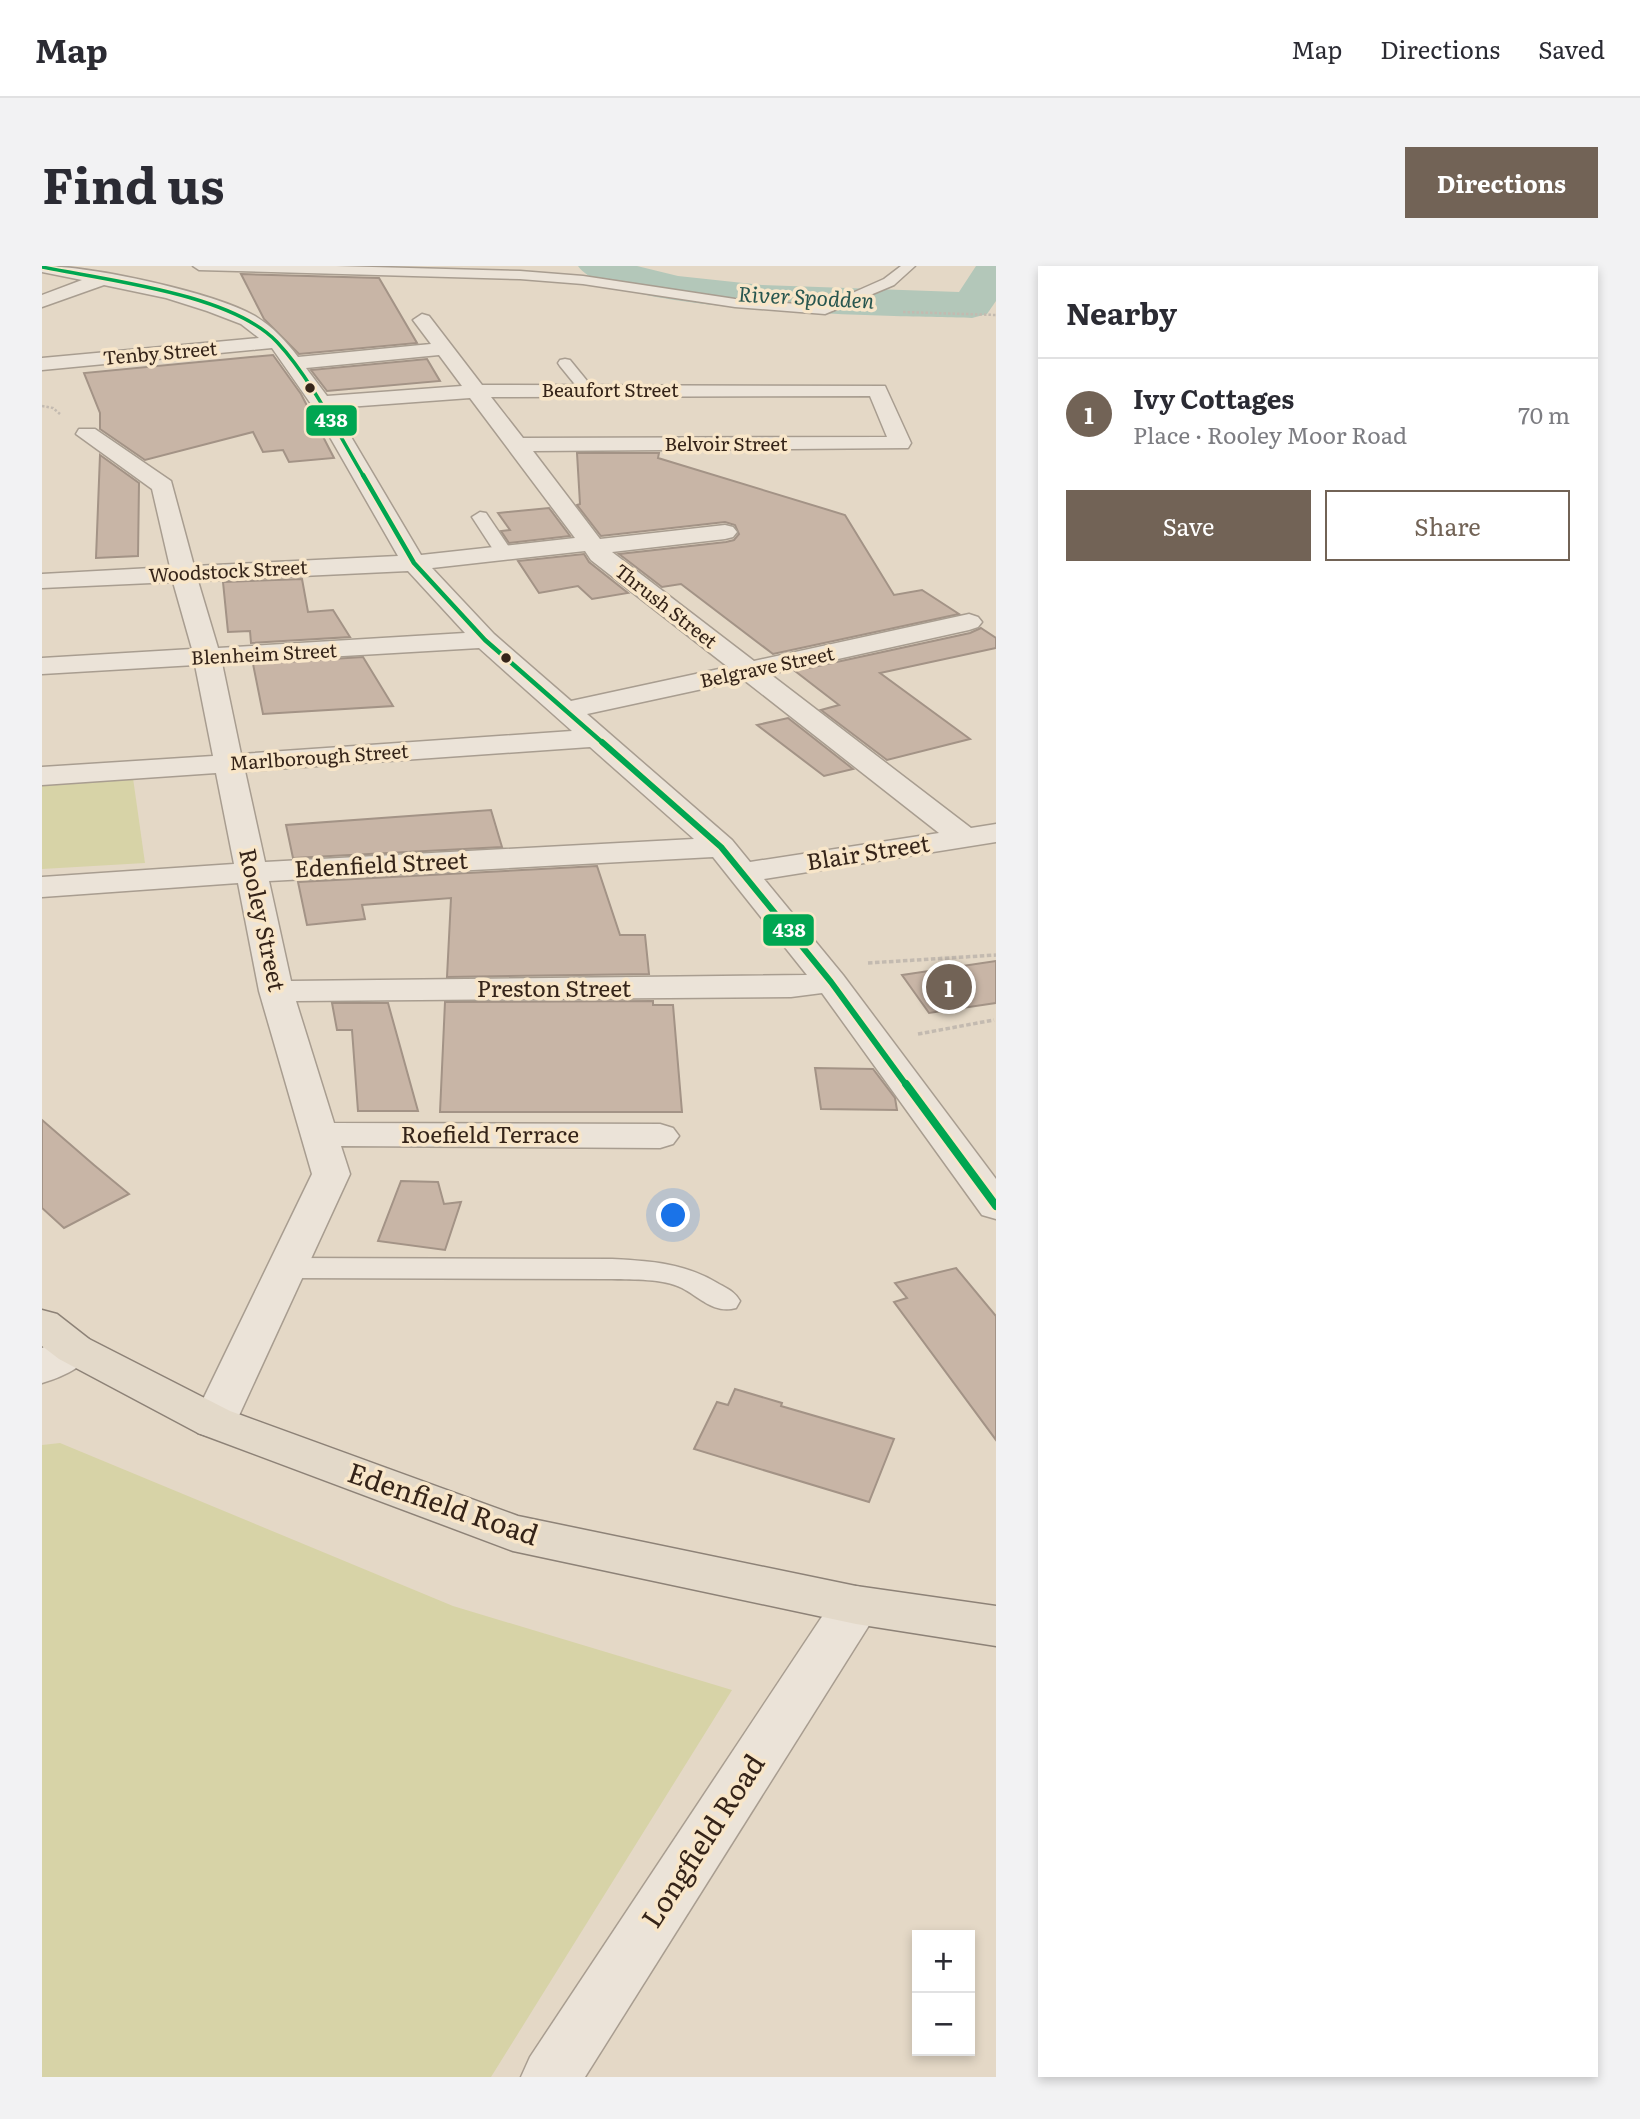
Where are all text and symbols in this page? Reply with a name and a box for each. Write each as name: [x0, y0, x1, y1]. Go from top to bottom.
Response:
text: Map: [35, 24, 108, 73]
text: Map: [1291, 31, 1342, 66]
text: Directions: [1380, 31, 1500, 66]
text: Saved: [1538, 31, 1605, 66]
text: Find us: [42, 146, 225, 219]
button: Directions: [1405, 147, 1598, 218]
water label: River Spodden: [737, 276, 876, 315]
text: Nearby: [1066, 290, 1177, 334]
street label: Tenby Street: [102, 333, 219, 371]
street label: Beaufort Street: [541, 375, 679, 403]
text: Ivy Cottages: [1133, 378, 1294, 417]
unlabelled marker: [303, 381, 317, 395]
text: 1: [1084, 397, 1094, 431]
text: 70 m: [1518, 397, 1570, 431]
line badge: 438: [305, 404, 358, 437]
text: 438: [314, 405, 348, 433]
text: Place · Rooley Moor Road: [1133, 417, 1407, 451]
street label: Belvoir Street: [664, 429, 788, 457]
button: Save: [1066, 490, 1311, 561]
button: Share: [1325, 490, 1570, 561]
street label: Woodstock Street: [148, 552, 308, 588]
street label: Thrush Street: [609, 556, 724, 654]
street label: Blenheim Street: [190, 635, 338, 671]
street label: Belgrave Street: [697, 638, 837, 694]
unlabelled marker: [499, 651, 513, 665]
street label: Marlborough Street: [229, 736, 410, 776]
street label: Blair Street: [804, 824, 932, 878]
street label: Edenfield Street: [293, 841, 469, 885]
street label: Rooley Street: [232, 845, 296, 995]
line badge: 438: [762, 913, 815, 947]
text: 438: [772, 915, 806, 943]
pin: 1: [926, 961, 972, 1013]
street label: Preston Street: [477, 970, 632, 1004]
street label: Roefield Terrace: [401, 1116, 579, 1150]
your location: [656, 1198, 690, 1232]
street label: Edenfield Road: [343, 1450, 545, 1554]
street label: Longfield Road: [629, 1745, 773, 1935]
map controls: [912, 1930, 975, 2056]
button: +: [912, 1930, 975, 1993]
button: −: [912, 1993, 975, 2056]

